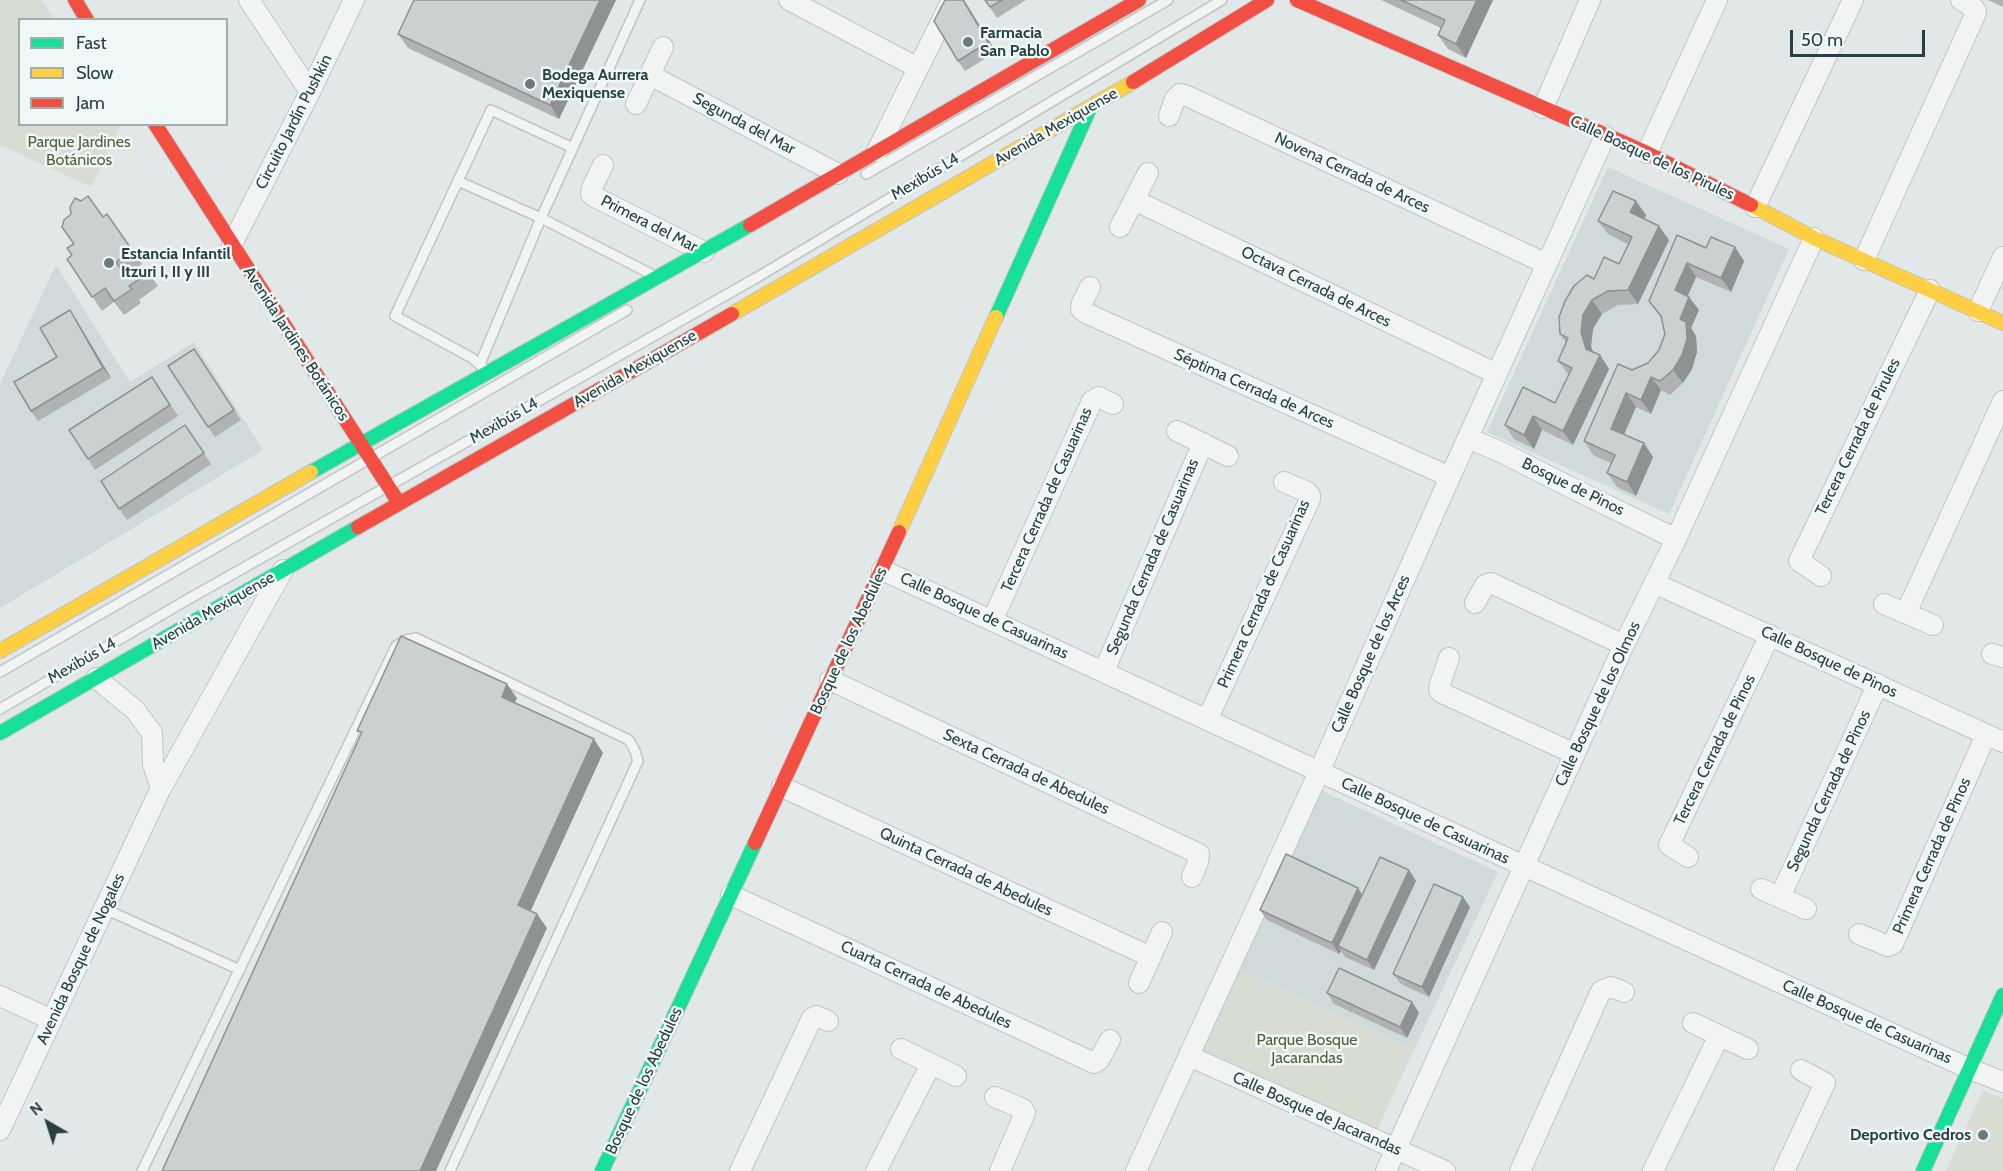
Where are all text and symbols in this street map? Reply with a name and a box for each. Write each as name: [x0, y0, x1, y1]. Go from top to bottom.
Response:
legend: [18, 18, 228, 126]
scale bar: [1793, 18, 1928, 56]
place label: Farmacia San Pablo: [980, 23, 1049, 61]
text: 50 m: [1801, 29, 1843, 51]
text: Fast: [76, 32, 107, 54]
marker: Farmacia San Pablo: [961, 35, 975, 49]
street label: Circuito Jardín Pushkin: [252, 51, 336, 193]
text: Slow: [76, 62, 113, 84]
place label: Bodega Aurrera Mexiquense: [542, 65, 648, 103]
marker: Bodega Aurrera Mexiquense: [523, 77, 537, 91]
street label: Avenida Mexiquense: [991, 84, 1121, 170]
street label: Segunda del Mar: [690, 89, 798, 159]
text: Jam: [76, 92, 105, 114]
street label: Calle Bosque de los Pirules: [1567, 112, 1737, 204]
street label: Novena Cerrada de Arces: [1271, 129, 1433, 217]
park label: Parque Jardines Botánicos: [27, 132, 131, 170]
street label: Mexibús L4: [888, 149, 962, 205]
street label: Primera del Mar: [597, 191, 701, 257]
street label: Octava Cerrada de Arces: [1238, 242, 1394, 332]
place label: Estancia Infantil Itzuri I, II y III: [121, 244, 231, 282]
marker: Estancia Infantil Itzuri I, II y III: [102, 256, 116, 270]
street label: Avenida Jardines Botánicos: [239, 263, 353, 425]
street label: Avenida Mexiquense: [570, 326, 700, 412]
street label: Séptima Cerrada de Arces: [1171, 345, 1337, 433]
street label: Tercera Cerrada de Pirules: [1812, 355, 1904, 519]
street label: Mexibús L4: [466, 394, 542, 448]
street label: Tercera Cerrada de Casuarinas: [998, 405, 1096, 595]
street label: Bosque de Pinos: [1519, 454, 1627, 520]
street label: Segunda Cerrada de Casuarinas: [1103, 456, 1203, 658]
street label: Primera Cerrada de Casuarinas: [1214, 497, 1314, 691]
street label: Bosque de los Abedules: [806, 564, 892, 718]
street label: Avenida Mexiquense: [148, 568, 278, 654]
street label: Calle Bosque de Casuarinas: [897, 569, 1071, 663]
street label: Calle Bosque de los Arces: [1327, 572, 1415, 736]
street label: Calle Bosque de los Olmos: [1551, 619, 1645, 789]
street label: Calle Bosque de Pinos: [1758, 622, 1900, 702]
street label: Mexibús L4: [44, 634, 120, 688]
street label: Tercera Cerrada de Pinos: [1670, 672, 1760, 828]
street label: Segunda Cerrada de Pinos: [1783, 707, 1875, 875]
street label: Sexta Cerrada de Abedules: [940, 725, 1112, 819]
street label: Calle Bosque de Casuarinas: [1338, 774, 1512, 868]
street label: Primera Cerrada de Pinos: [1889, 775, 1975, 937]
street label: Quinta Cerrada de Abedules: [877, 823, 1055, 921]
street label: Avenida Bosque de Nogales: [33, 870, 129, 1048]
street label: Cuarta Cerrada de Abedules: [837, 937, 1015, 1033]
street label: Calle Bosque de Casuarinas: [1779, 976, 1955, 1068]
street label: Bosque de los Abedules: [601, 1004, 687, 1158]
park label: Parque Bosque Jacarandas: [1256, 1030, 1358, 1068]
street label: Calle Bosque de Jacarandas: [1230, 1068, 1404, 1160]
north arrow: [18, 1093, 78, 1153]
text: N: [26, 1098, 47, 1120]
place label: Deportivo Cedros: [1850, 1125, 1971, 1145]
marker: Deportivo Cedros: [1976, 1128, 1990, 1142]

